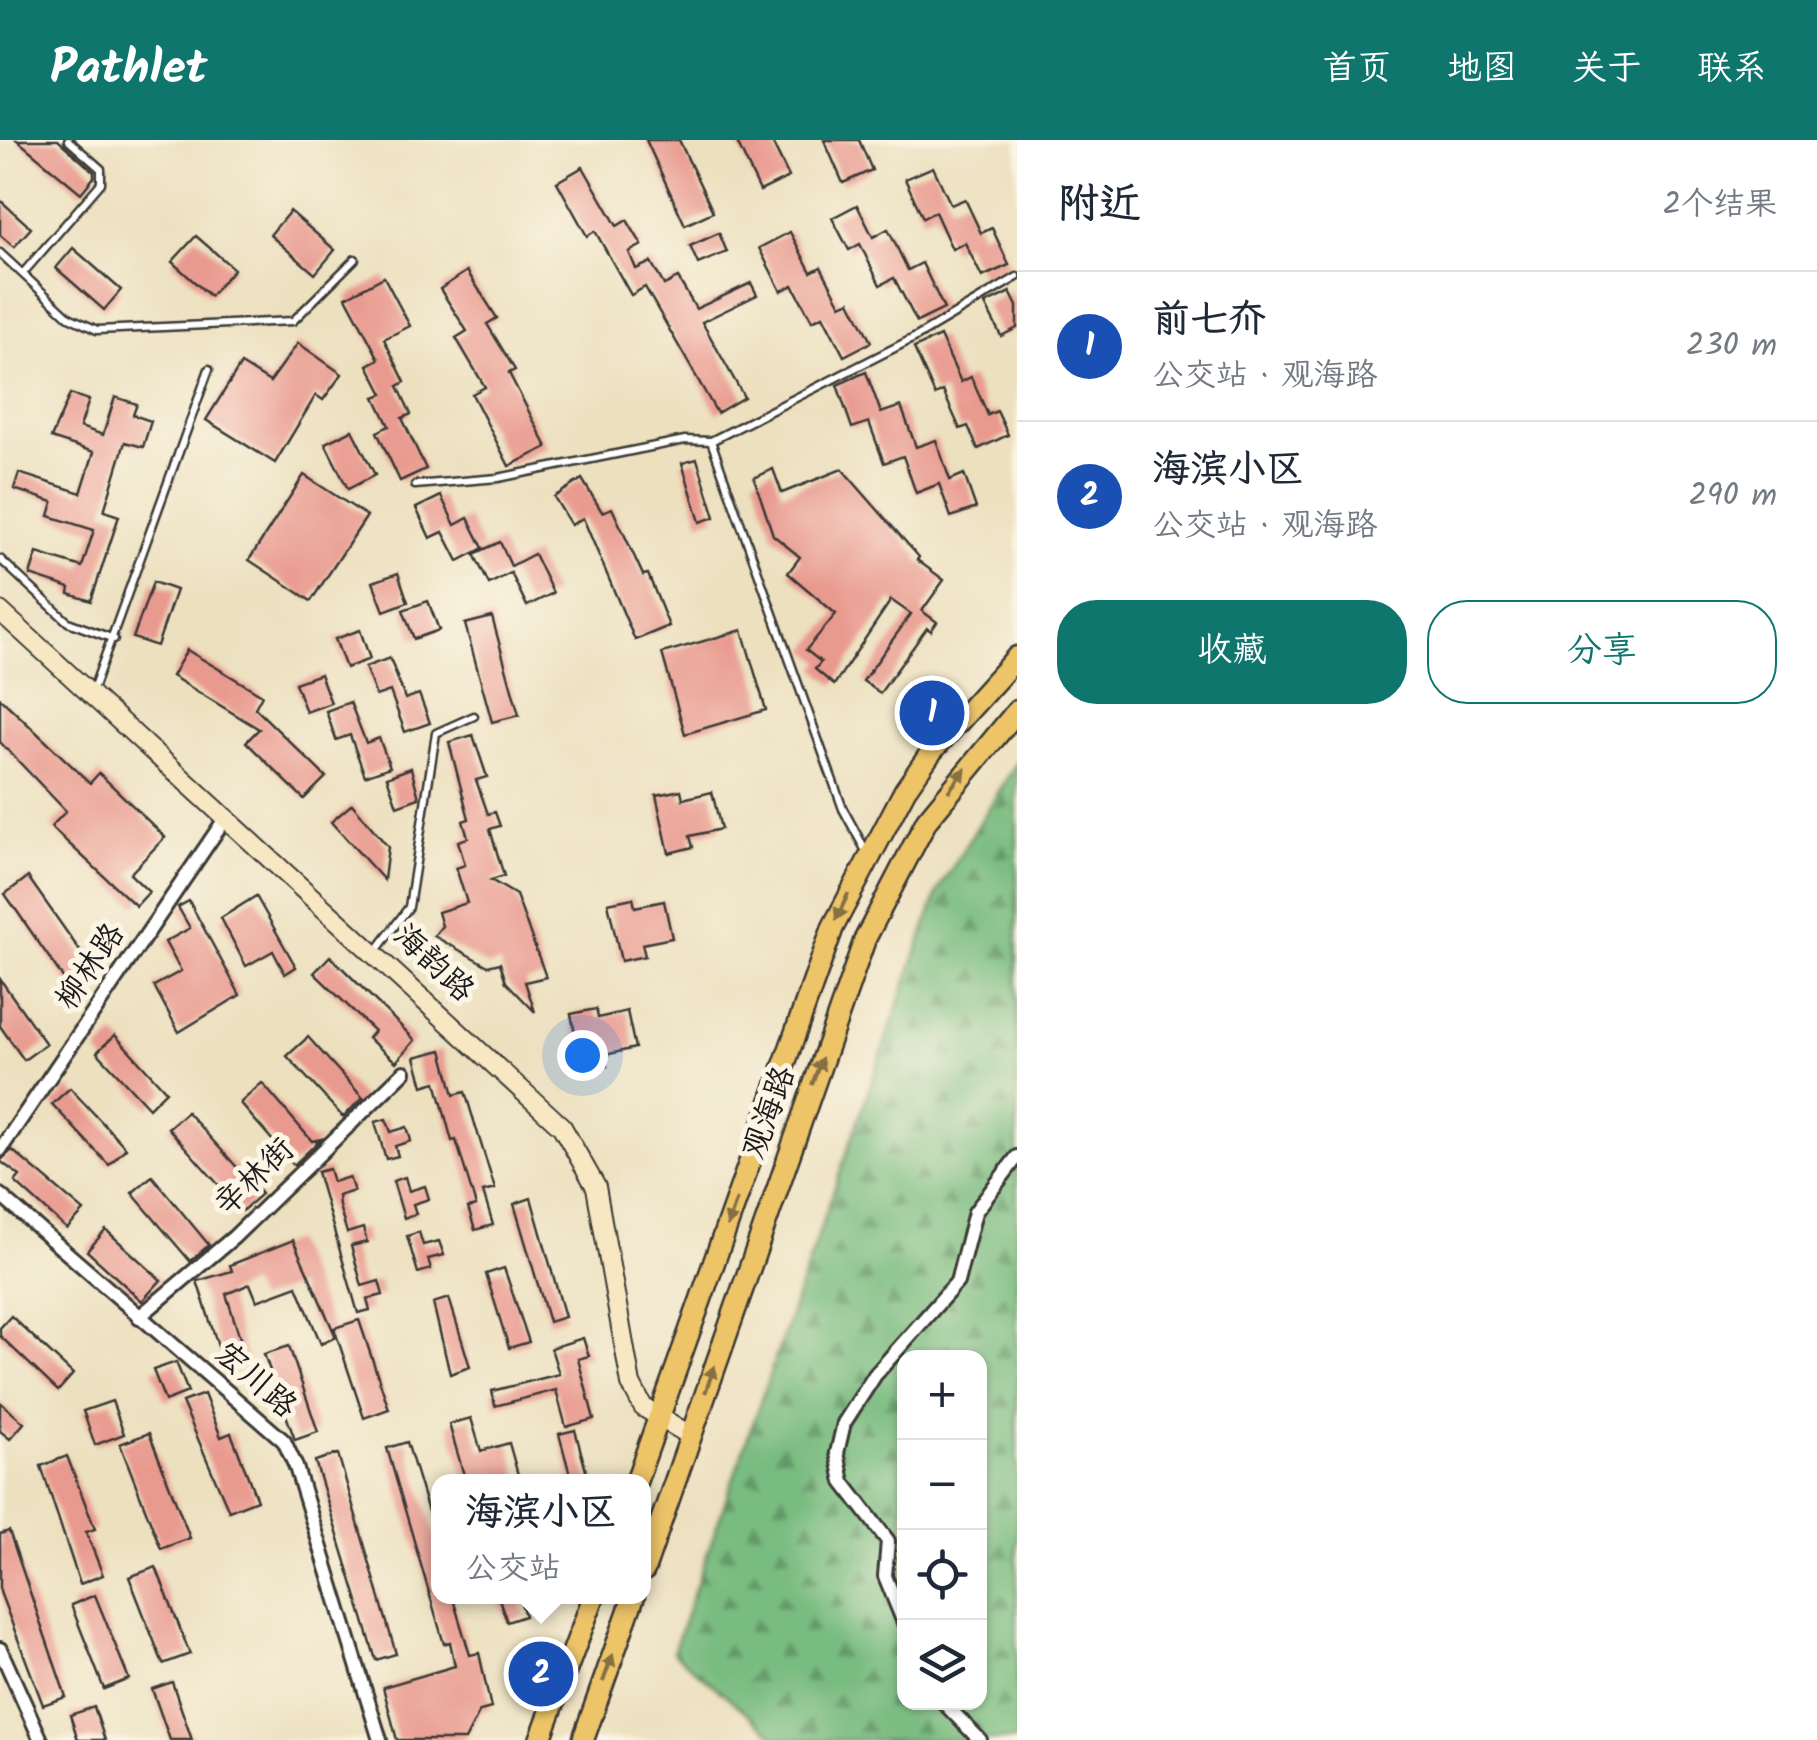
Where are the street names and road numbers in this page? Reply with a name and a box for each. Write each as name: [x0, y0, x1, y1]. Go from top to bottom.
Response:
street label: 柳林路: [43, 913, 139, 1021]
street label: 海韵路: [380, 913, 486, 1015]
street label: 观海路: [730, 1059, 810, 1167]
street label: 辛林街: [203, 1126, 307, 1230]
street label: 宏川路: [202, 1330, 308, 1432]

